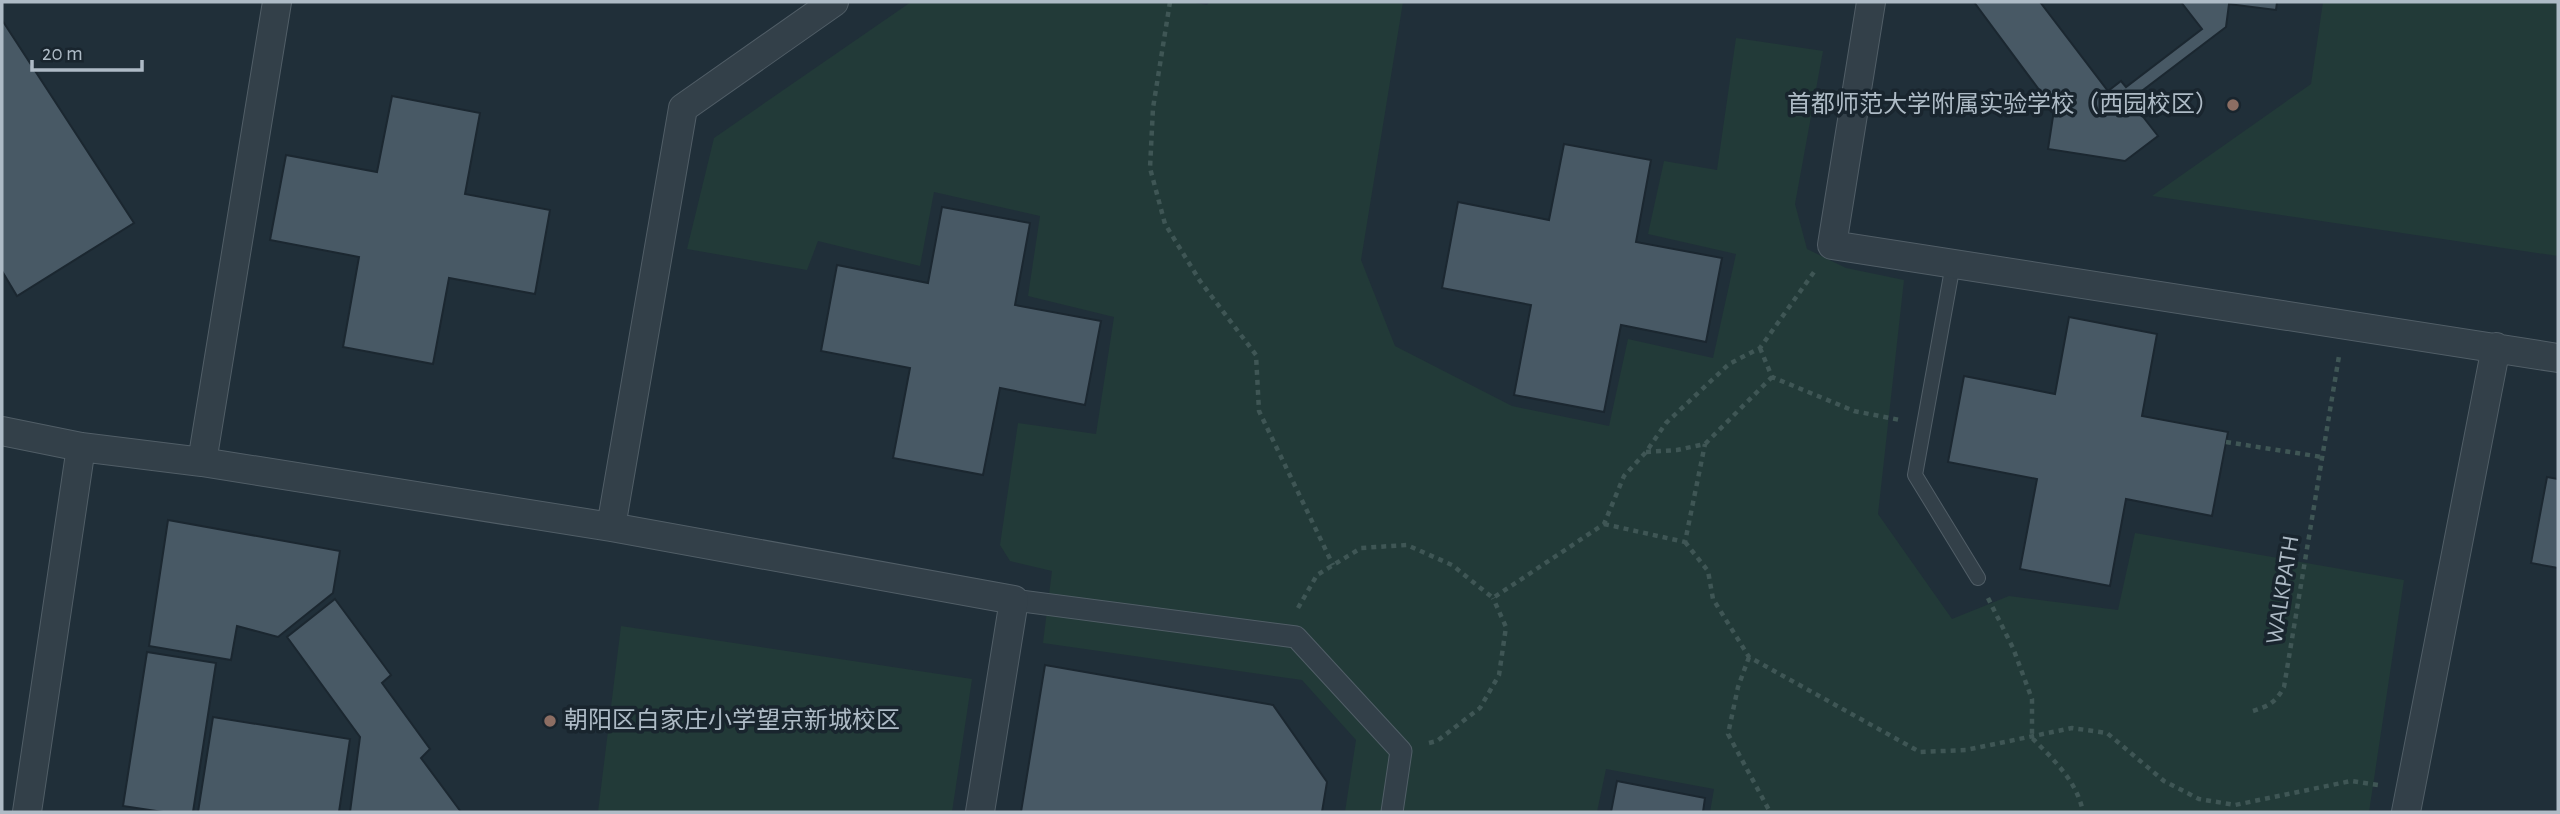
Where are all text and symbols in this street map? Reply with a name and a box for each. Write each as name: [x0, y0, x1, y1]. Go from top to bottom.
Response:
scale bar: [32, 28, 142, 72]
text: 20 m: [42, 43, 83, 64]
place label: 首都师范大学附属实验学校（西园校区）: [1787, 91, 2219, 117]
marker: 首都师范大学附属实验学校（西园校区）: [2225, 97, 2241, 113]
street label: WALKPATH: [2263, 534, 2303, 646]
place label: 朝阳区白家庄小学望京新城校区: [564, 707, 900, 733]
marker: 朝阳区白家庄小学望京新城校区: [542, 713, 558, 729]

